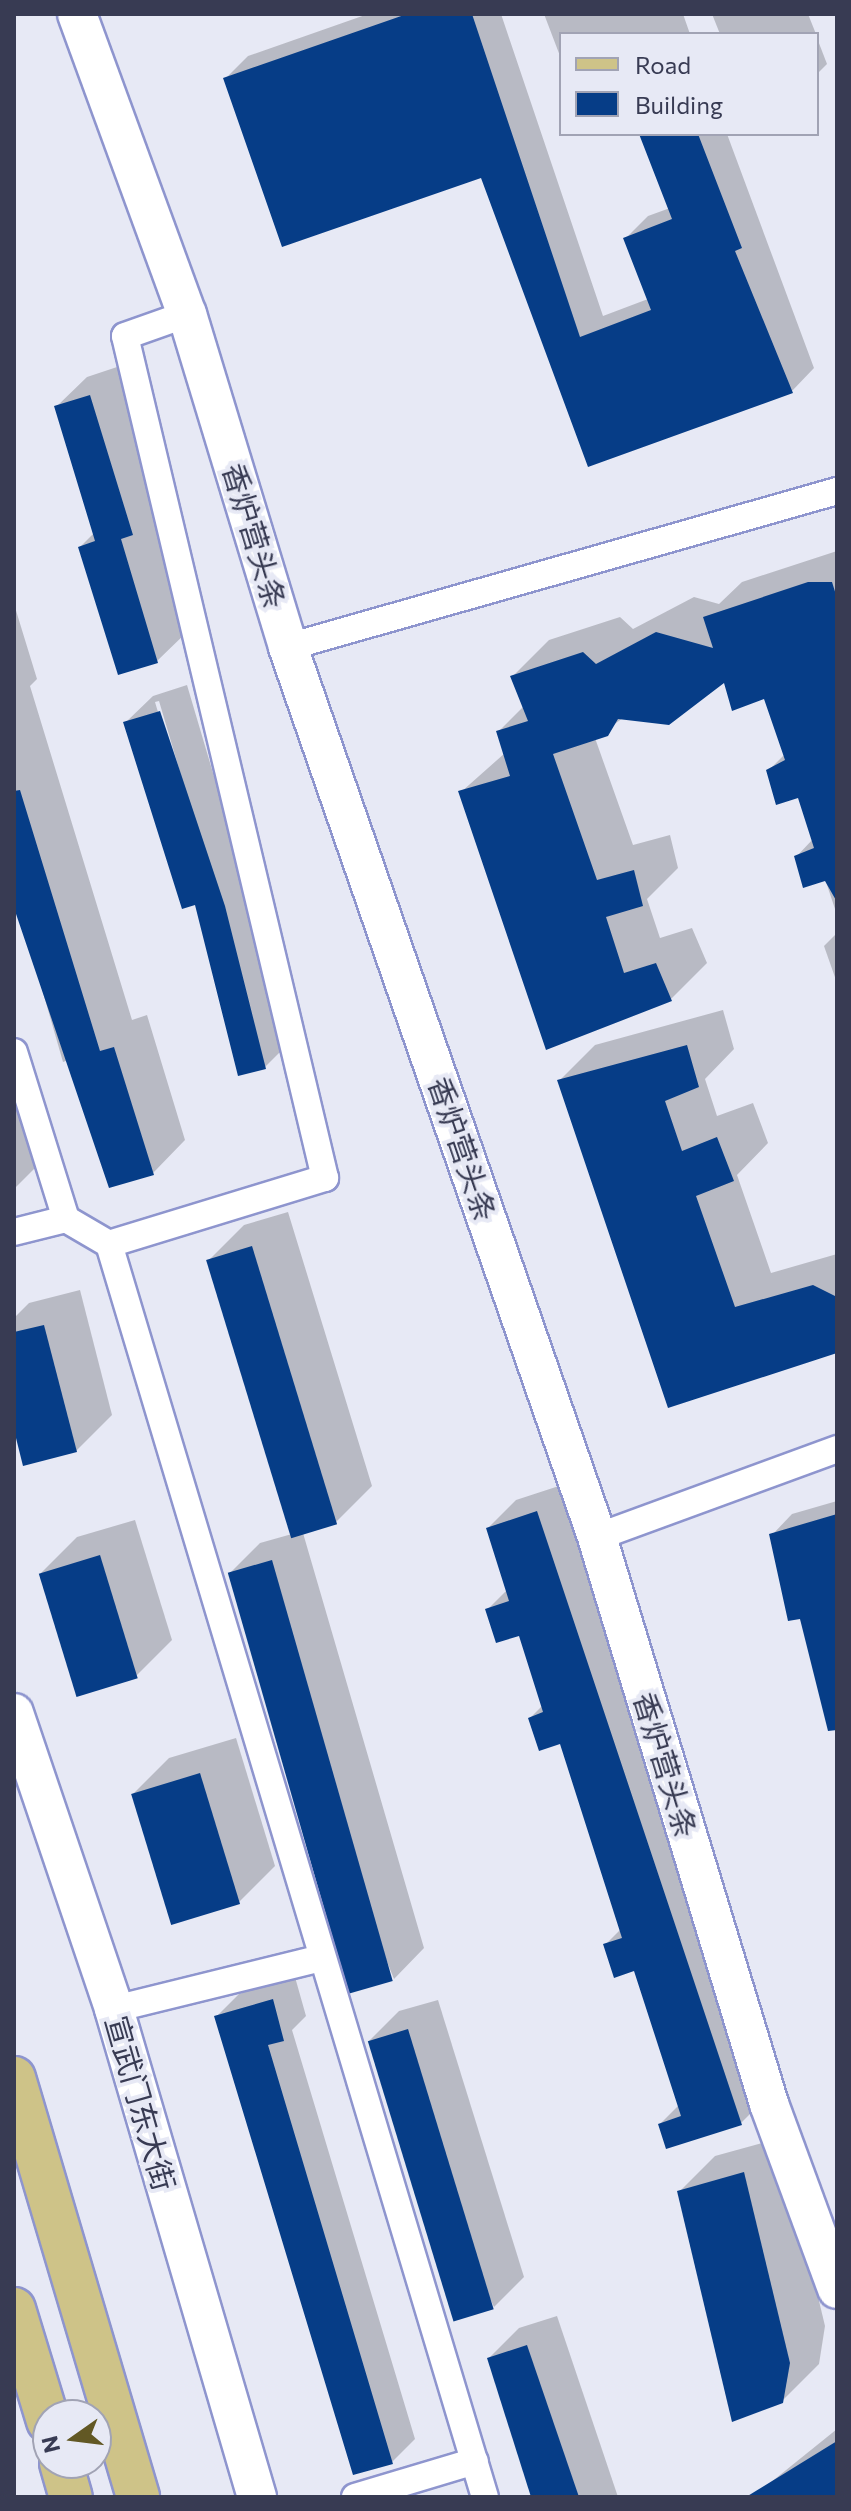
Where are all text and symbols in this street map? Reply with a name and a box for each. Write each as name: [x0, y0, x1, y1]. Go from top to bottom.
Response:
legend: [559, 32, 819, 136]
text: Road: [635, 50, 691, 79]
text: Building: [635, 90, 723, 119]
street label: 香炉营头条: [216, 459, 294, 613]
street label: 香炉营头条: [422, 1072, 504, 1226]
street label: 香炉营头条: [627, 1688, 705, 1842]
street label: 宣武门东大街: [99, 2012, 183, 2194]
north arrow: [32, 2399, 112, 2479]
text: N: [35, 2433, 65, 2456]

